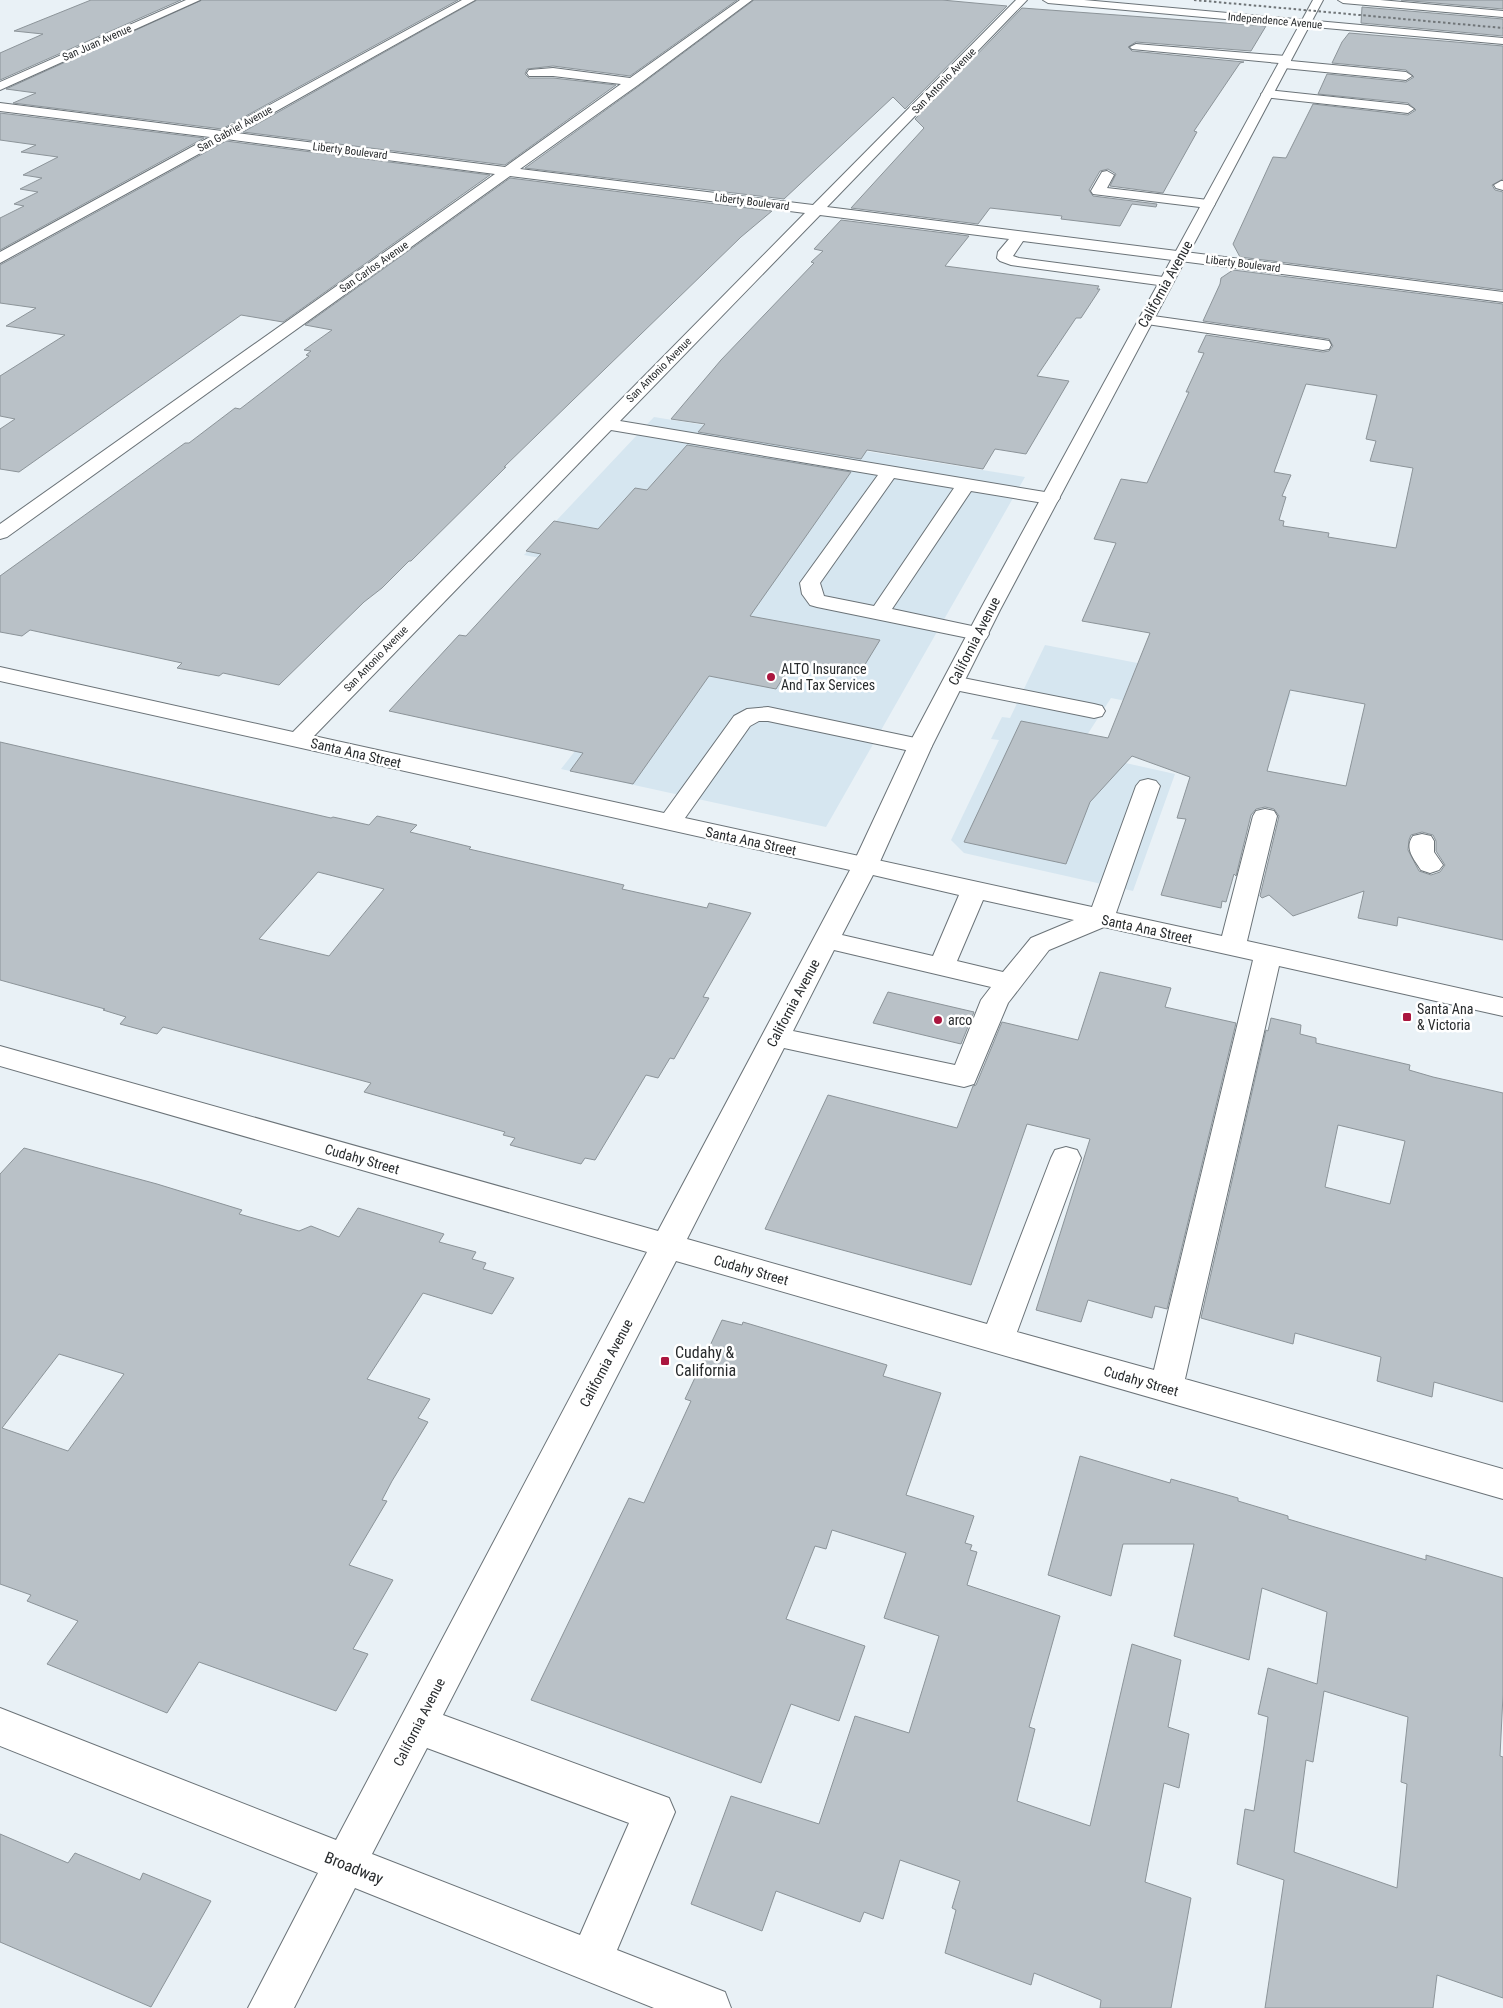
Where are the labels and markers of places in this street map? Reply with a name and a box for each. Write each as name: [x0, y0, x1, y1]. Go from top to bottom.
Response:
place label: ALTO Insurance And Tax Services: [781, 661, 875, 693]
marker: ALTO Insurance And Tax Services: [765, 671, 777, 683]
place label: Santa Ana & Victoria: [1417, 1001, 1473, 1033]
marker: Santa Ana & Victoria: [1401, 1011, 1413, 1023]
place label: arco: [948, 1012, 972, 1028]
marker: arco: [932, 1014, 944, 1026]
place label: Cudahy & California: [675, 1343, 736, 1380]
marker: Cudahy & California: [659, 1355, 671, 1367]

